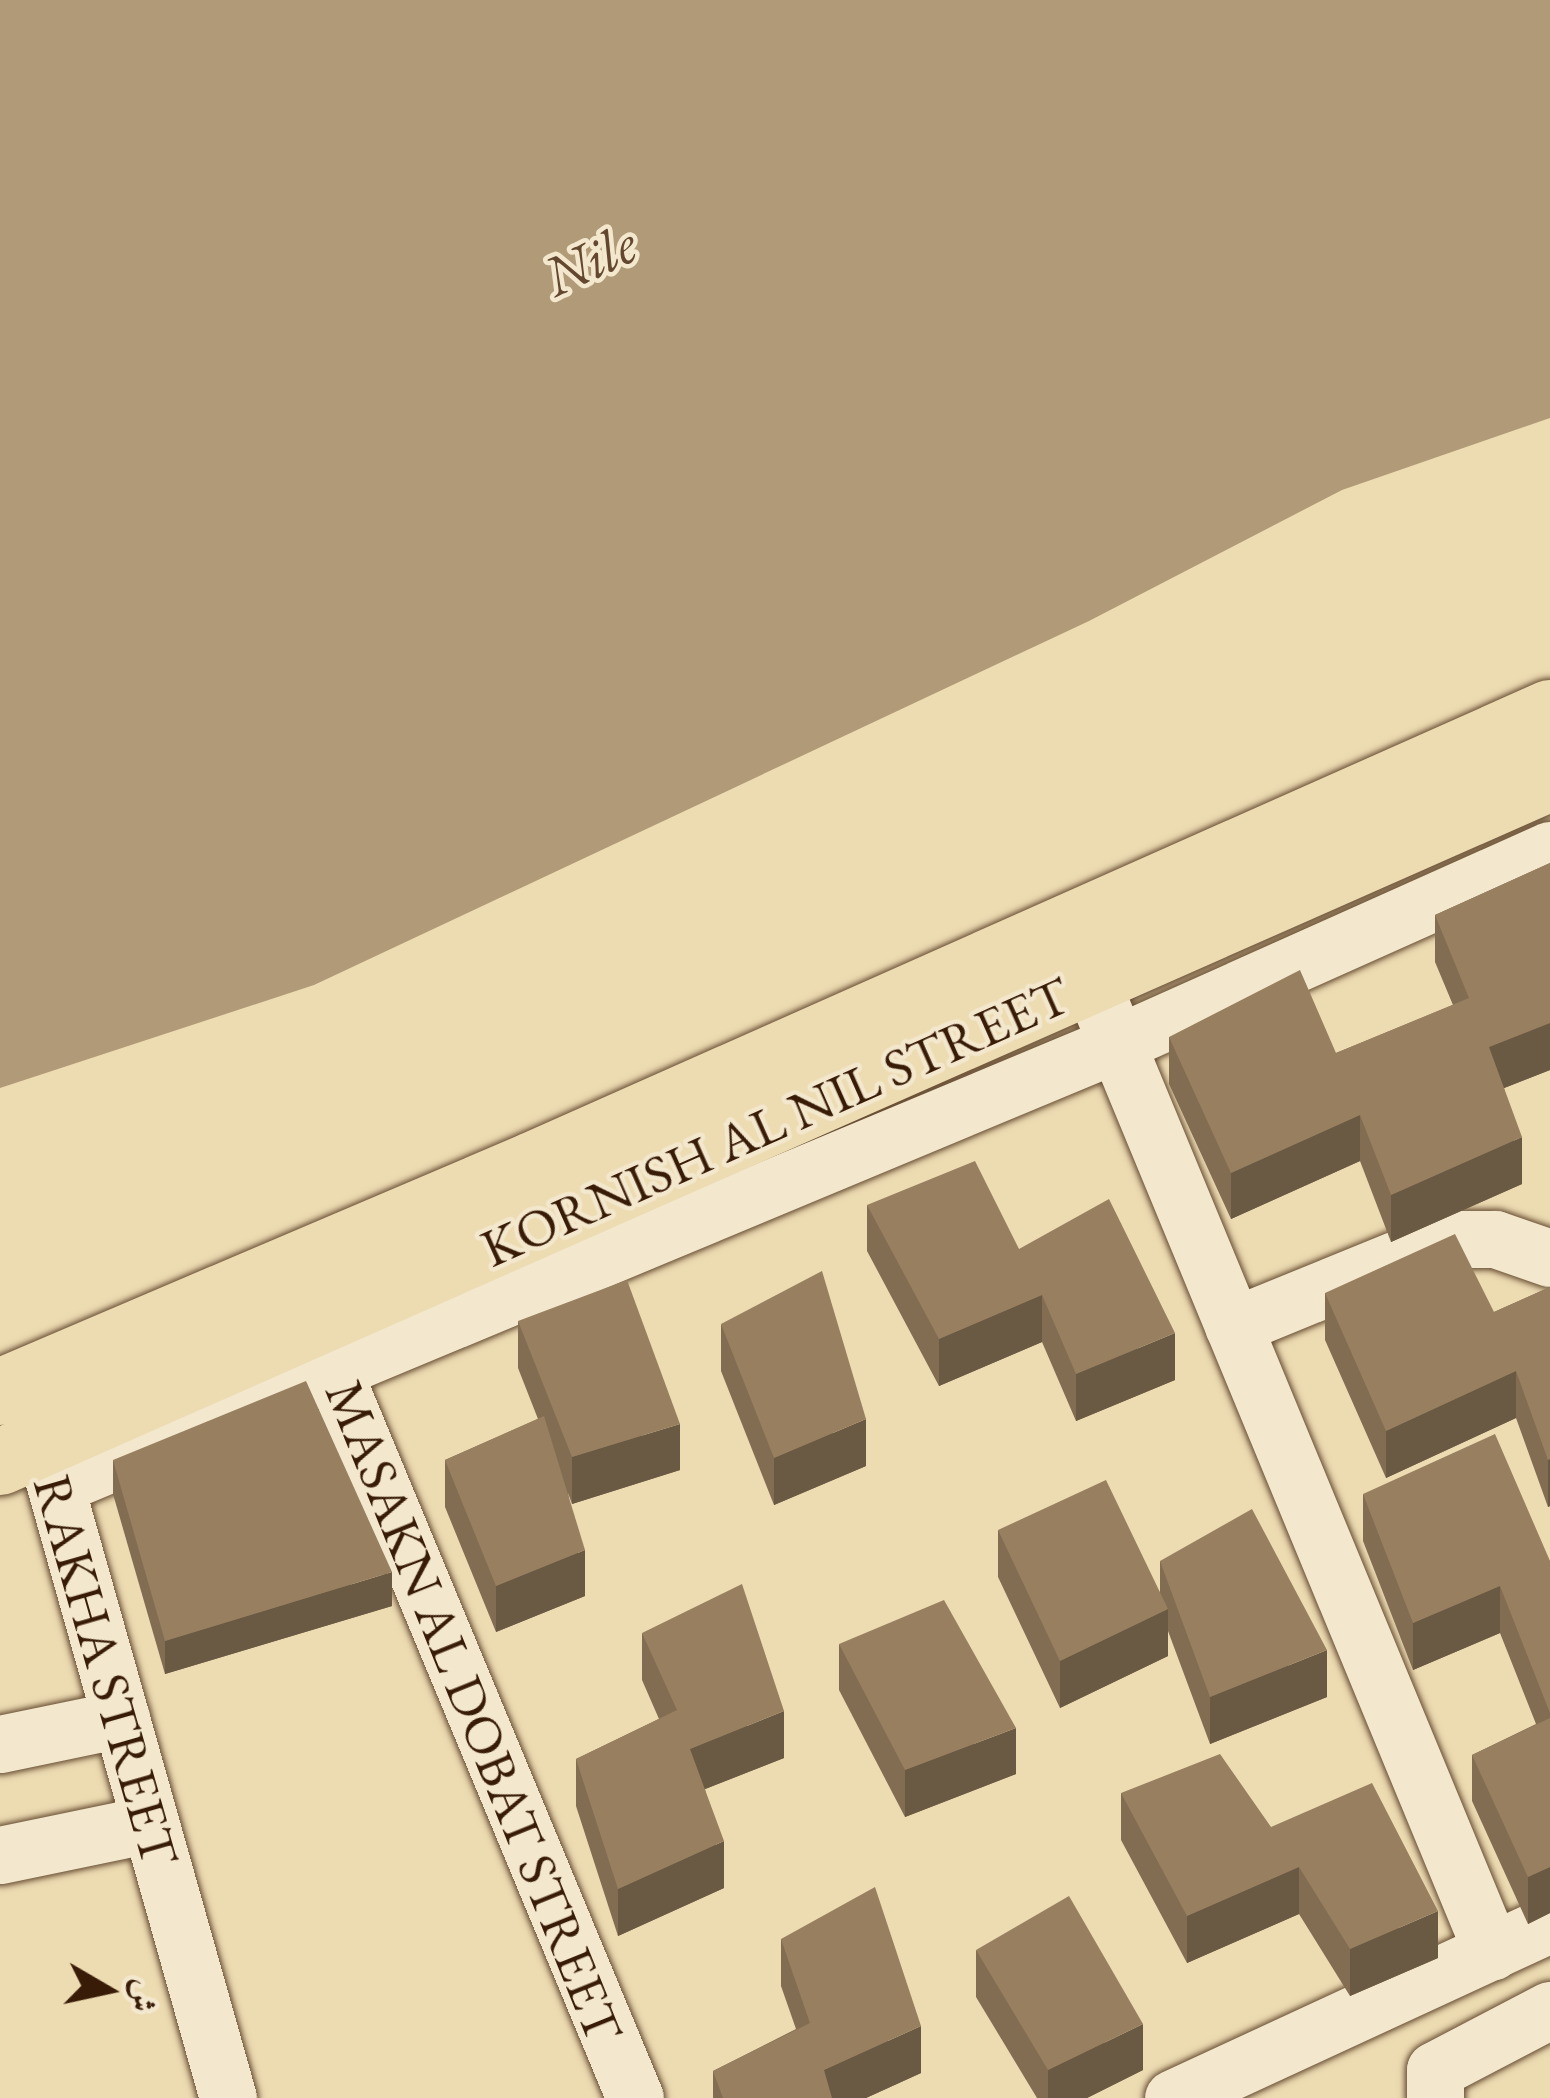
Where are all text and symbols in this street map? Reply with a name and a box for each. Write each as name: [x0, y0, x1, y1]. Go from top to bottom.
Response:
water label: Nile: [532, 209, 648, 311]
street label: KORNISH AL NIL STREET: [471, 962, 1079, 1280]
street label: MASAKN AL DOBAT STREET: [312, 1371, 638, 2051]
street label: RAKHA STREET: [20, 1467, 194, 1873]
north arrow: [48, 1930, 168, 2050]
text: ش: [120, 1976, 168, 2015]

